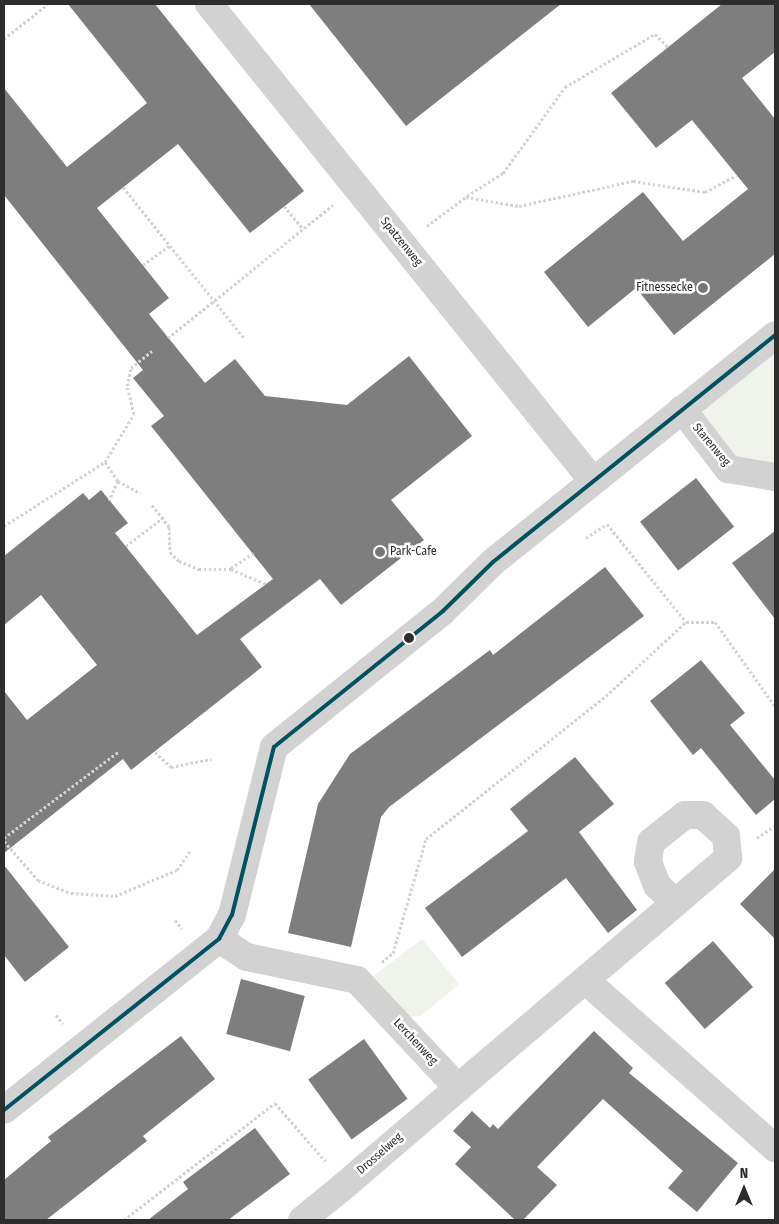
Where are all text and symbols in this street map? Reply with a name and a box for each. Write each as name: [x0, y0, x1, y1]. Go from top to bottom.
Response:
street label: Spatzenweg: [377, 215, 425, 269]
place label: Fitnessecke: [636, 281, 693, 295]
marker: Fitnessecke: [697, 282, 709, 294]
street label: Starenweg: [689, 421, 733, 469]
place label: Park-Cafe: [390, 545, 437, 559]
marker: Park-Cafe: [374, 546, 386, 558]
unlabelled marker: [404, 633, 414, 643]
street label: Lerchenweg: [390, 1016, 440, 1068]
street label: Drosselweg: [354, 1130, 406, 1178]
north arrow: [719, 1164, 769, 1214]
text: N: [740, 1165, 748, 1182]

